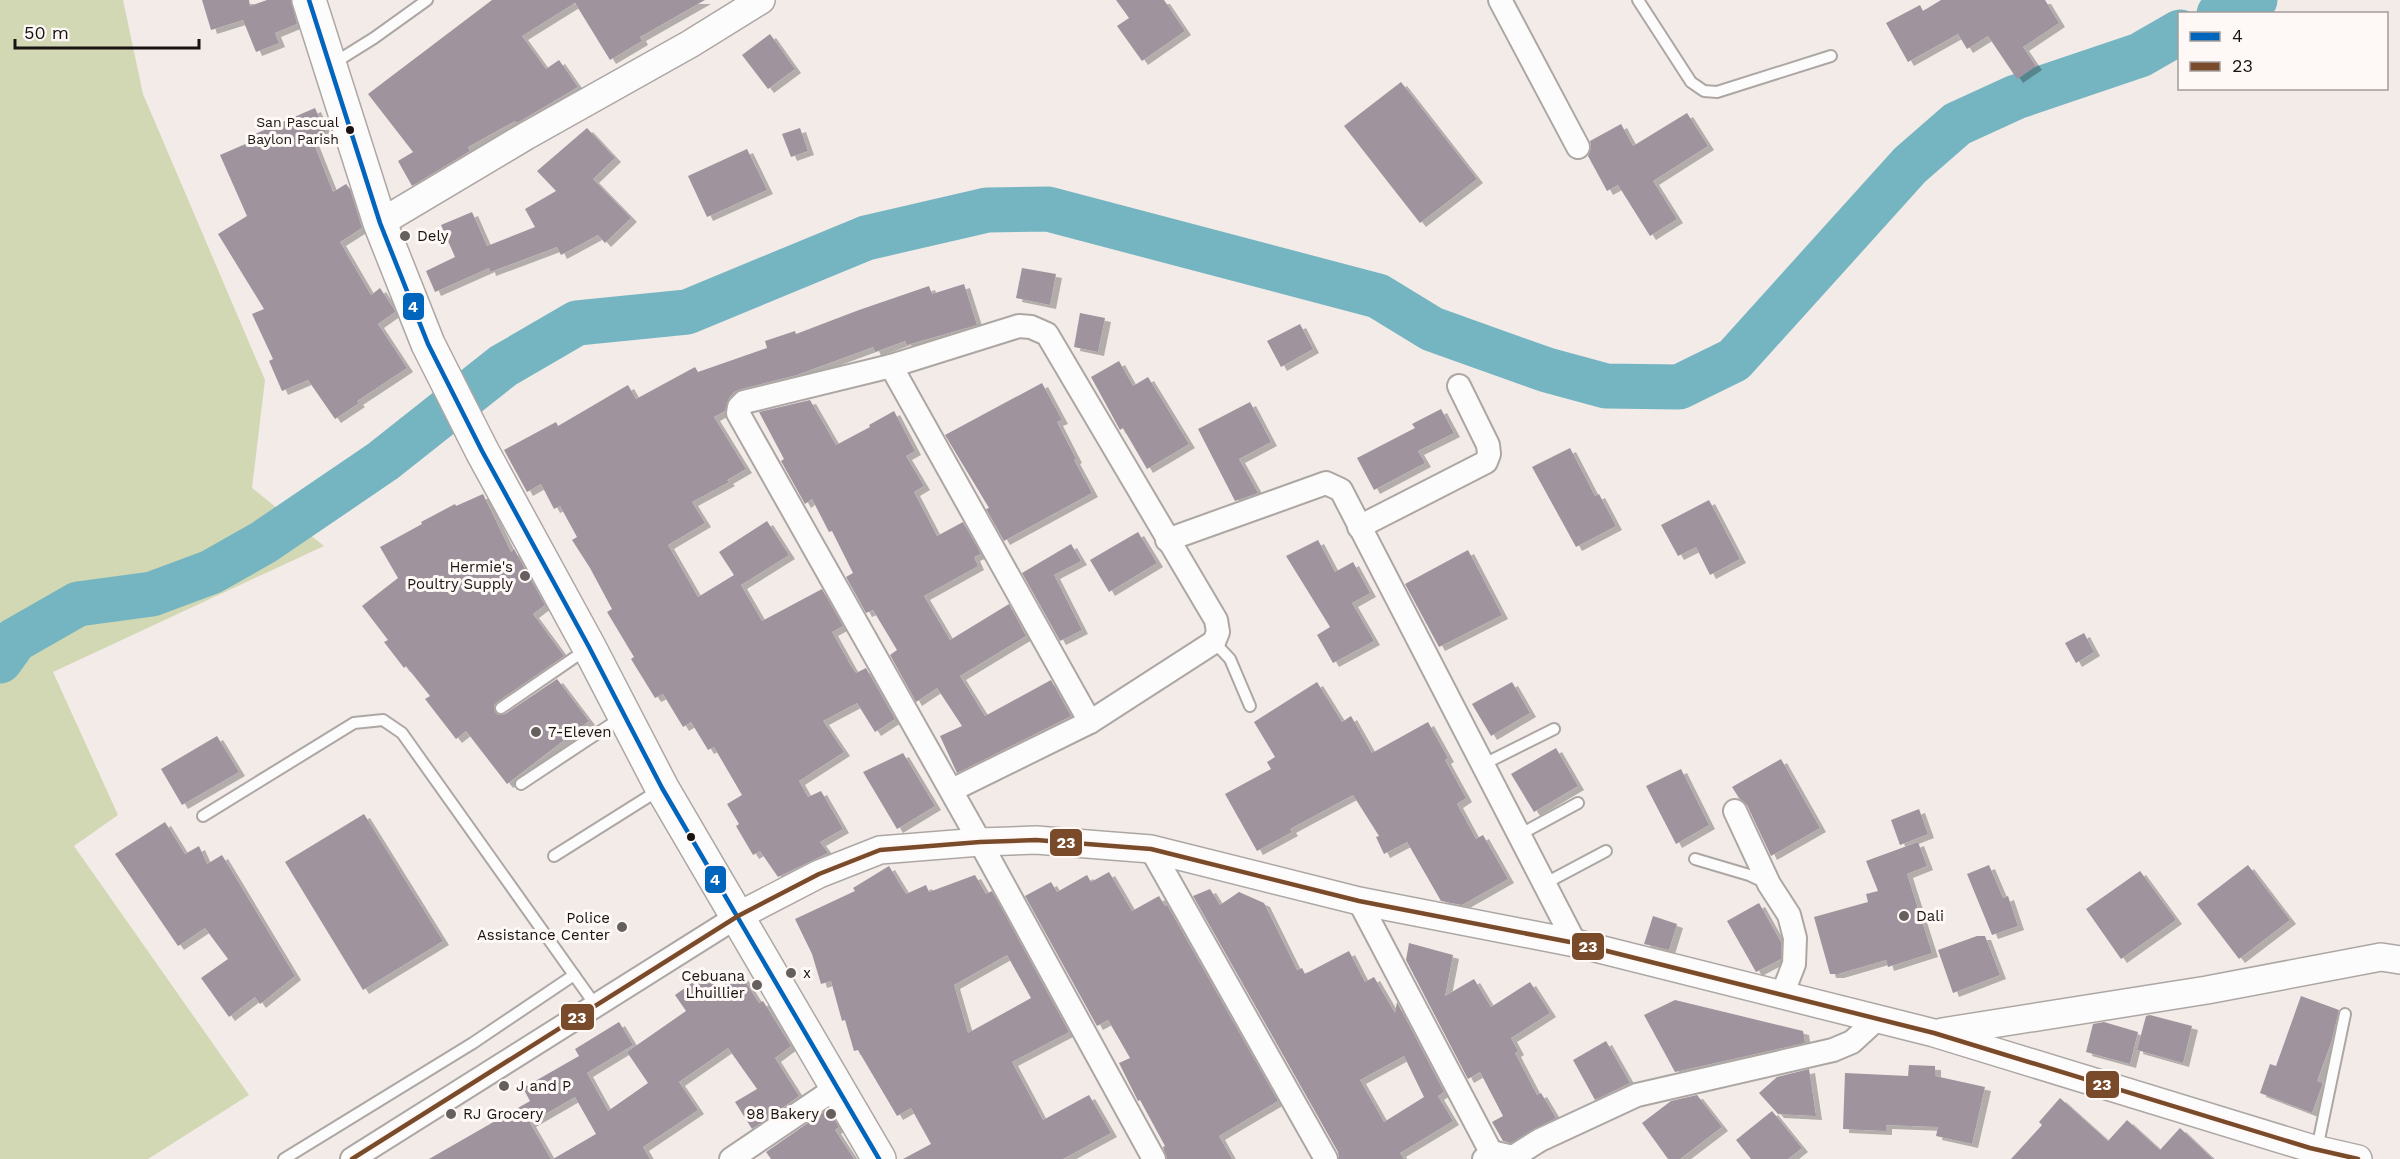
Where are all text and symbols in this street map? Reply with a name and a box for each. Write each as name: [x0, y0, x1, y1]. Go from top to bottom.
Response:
scale bar: [15, 12, 200, 50]
legend: [2178, 12, 2388, 90]
text: 50 m: [24, 22, 69, 43]
text: 4: [2232, 25, 2243, 46]
text: 23: [2232, 55, 2253, 76]
place label: San Pascual Baylon Parish: [247, 114, 340, 147]
marker: San Pascual Baylon Parish: [344, 124, 356, 136]
place label: Dely: [417, 227, 449, 245]
marker: Dely: [398, 229, 412, 243]
line badge: 4: [402, 292, 425, 321]
text: 4: [408, 297, 418, 316]
place label: Hermie's Poultry Supply: [407, 558, 513, 593]
marker: Hermie's Poultry Supply: [518, 569, 532, 583]
place label: 7-Eleven: [548, 723, 612, 741]
marker: 7-Eleven: [529, 725, 543, 739]
line badge: 23: [1049, 828, 1083, 857]
unlabelled marker: [685, 831, 697, 843]
text: 23: [1056, 833, 1076, 852]
line badge: 4: [704, 865, 727, 894]
text: 4: [710, 870, 720, 889]
place label: Dali: [1916, 907, 1944, 925]
place label: Police Assistance Center: [477, 909, 610, 944]
marker: Dali: [1897, 909, 1911, 923]
marker: Police Assistance Center: [615, 920, 629, 934]
line badge: 23: [1571, 932, 1605, 961]
text: 23: [1578, 937, 1598, 956]
place label: x: [803, 964, 811, 982]
marker: x: [784, 966, 798, 980]
place label: Cebuana Lhuillier: [681, 967, 746, 1002]
marker: Cebuana Lhuillier: [750, 978, 764, 992]
line badge: 23: [560, 1003, 595, 1031]
text: 23: [567, 1008, 587, 1027]
line badge: 23: [2085, 1070, 2120, 1099]
text: 23: [2092, 1075, 2112, 1094]
place label: J and P: [516, 1077, 571, 1095]
marker: J and P: [497, 1079, 511, 1093]
place label: RJ Grocery: [463, 1105, 543, 1123]
place label: 98 Bakery: [746, 1105, 819, 1123]
marker: RJ Grocery: [444, 1107, 458, 1121]
marker: 98 Bakery: [824, 1107, 838, 1121]

